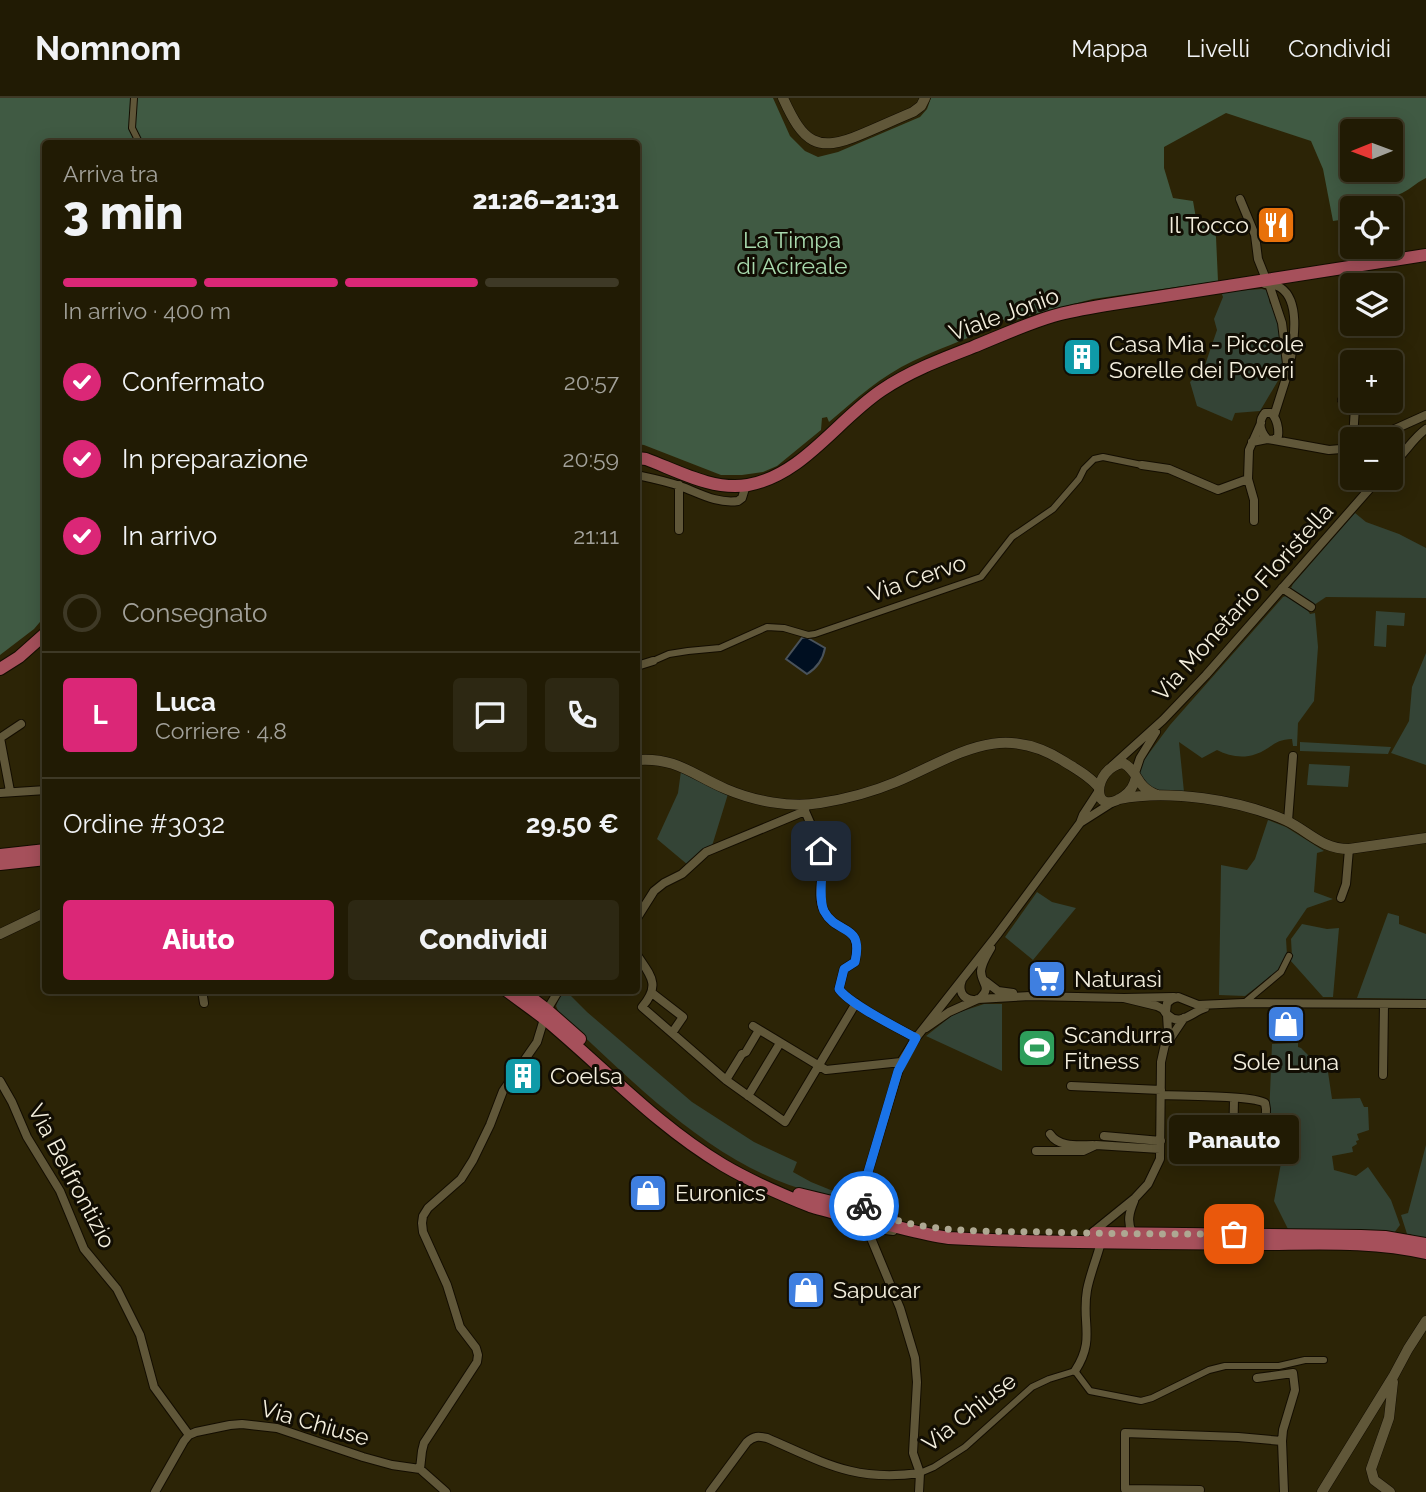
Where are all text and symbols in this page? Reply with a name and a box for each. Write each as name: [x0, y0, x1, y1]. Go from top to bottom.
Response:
text: Nomnom: [35, 29, 181, 68]
text: Mappa: [1071, 34, 1148, 63]
text: Livelli: [1186, 34, 1250, 63]
text: Condividi: [1288, 34, 1391, 63]
north arrow: [1340, 119, 1404, 182]
map controls: [1340, 119, 1403, 490]
text: Arriva tra: [63, 160, 158, 187]
text: 21:26–21:31: [473, 185, 619, 215]
text: 3 min: [63, 186, 183, 240]
button: locate: [1340, 196, 1403, 259]
restaurant icon: Il Tocco: [1255, 204, 1297, 246]
place label: Il Tocco: [1169, 211, 1249, 238]
park label: La Timpa di Acireale: [737, 226, 847, 279]
button: layers: [1340, 273, 1403, 336]
street label: Viale Jonio: [945, 281, 1062, 346]
text: In arrivo · 400 m: [63, 297, 231, 324]
place label: Casa Mia - Piccole Sorelle dei Poveri: [1109, 330, 1304, 383]
building icon: Casa Mia - Piccole Sorelle dei Poveri: [1061, 336, 1103, 378]
button: +: [1340, 350, 1403, 413]
icon: check: [63, 363, 101, 401]
text: Confermato: [122, 367, 265, 397]
text: 20:57: [564, 368, 619, 395]
button: −: [1340, 427, 1403, 490]
icon: check: [63, 440, 101, 478]
text: In preparazione: [122, 444, 308, 474]
text: 20:59: [563, 445, 619, 472]
street label: Via Monetario Floristella: [1147, 497, 1338, 706]
icon: check: [63, 517, 101, 555]
text: In arrivo: [122, 521, 217, 551]
text: 21:11: [573, 522, 619, 549]
street label: Via Cervo: [864, 548, 969, 607]
text: Consegnato: [122, 598, 268, 628]
button: chat: [453, 678, 527, 752]
button: phone: [545, 678, 619, 752]
text: Luca: [155, 687, 216, 717]
text: L: [92, 700, 108, 730]
text: Corriere · 4.8: [155, 717, 287, 744]
text: Ordine #3032: [63, 809, 225, 839]
text: 29.50 €: [526, 809, 619, 839]
pin: [791, 821, 851, 881]
icon: home: [802, 832, 840, 870]
button: Aiuto: [63, 900, 334, 980]
button: Condividi: [348, 900, 619, 980]
supermarket icon: Naturasì: [1026, 958, 1068, 1000]
place label: Naturasì: [1074, 965, 1162, 992]
shop icon: Sole Luna: [1265, 1003, 1307, 1045]
place label: Scandurra Fitness: [1064, 1021, 1173, 1074]
sports icon: Scandurra Fitness: [1016, 1027, 1058, 1069]
place label: Sole Luna: [1233, 1048, 1339, 1075]
building icon: Coelsa: [502, 1055, 544, 1097]
place label: Coelsa: [550, 1062, 623, 1089]
street label: Via Belfrontizio: [23, 1099, 122, 1252]
callout: Panauto: [1169, 1115, 1299, 1164]
text: Panauto: [1188, 1126, 1280, 1153]
courier: [829, 1171, 899, 1241]
shop icon: Euronics: [627, 1172, 669, 1214]
place label: Euronics: [675, 1179, 766, 1206]
icon: bike: [845, 1187, 883, 1225]
pin: [1204, 1204, 1264, 1264]
icon: bag: [1215, 1215, 1253, 1253]
shop icon: Sapucar: [785, 1269, 827, 1311]
place label: Sapucar: [833, 1276, 921, 1303]
street label: Via Chiuse: [916, 1367, 1021, 1457]
street label: Via Chiuse: [258, 1394, 372, 1451]

